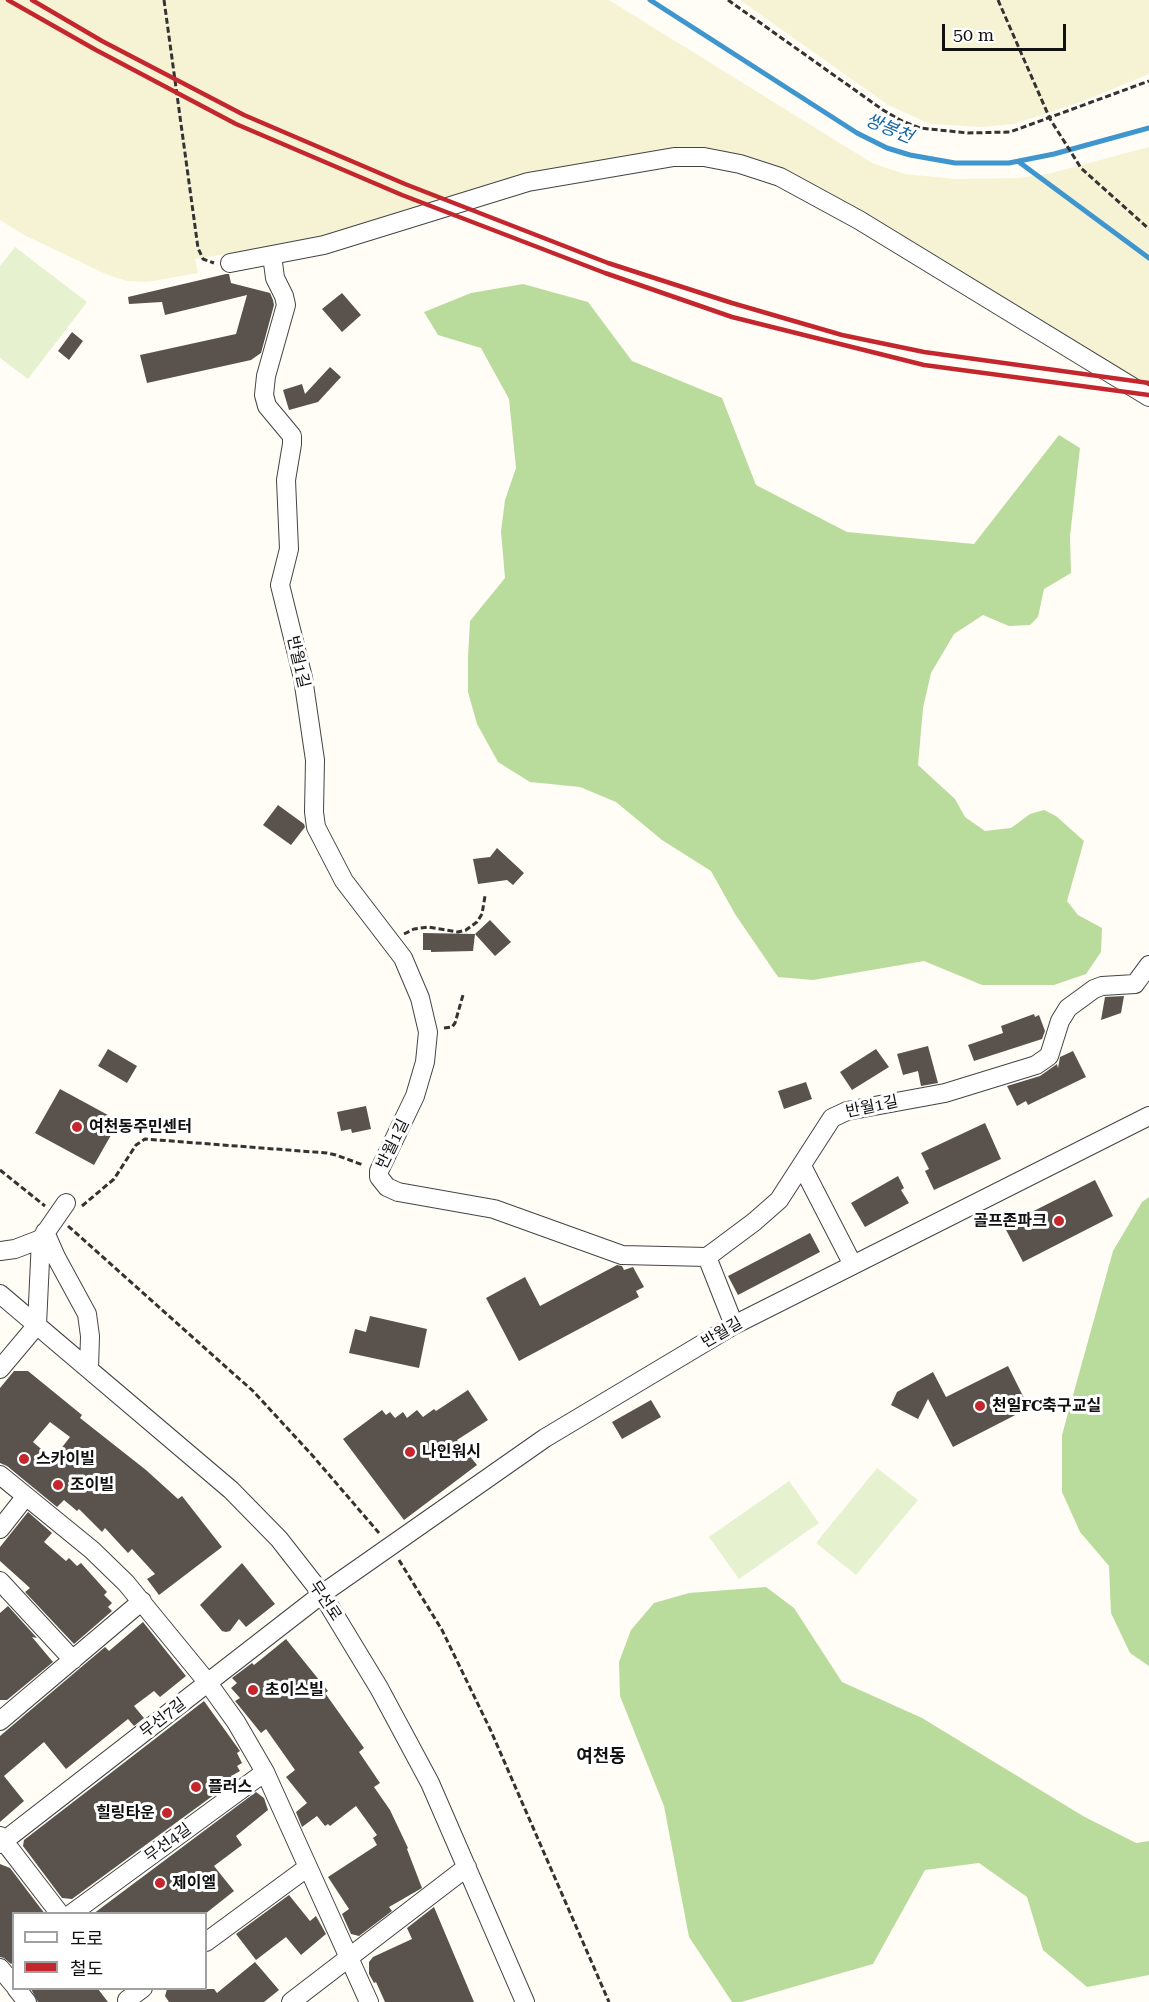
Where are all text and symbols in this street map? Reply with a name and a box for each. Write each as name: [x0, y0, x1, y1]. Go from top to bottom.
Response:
scale bar: [945, 12, 1070, 50]
text: 50 m: [953, 24, 994, 45]
water label: 쌍봉천: [862, 109, 916, 149]
street label: 반월1길: [283, 634, 313, 690]
street label: 반월1길: [844, 1092, 900, 1122]
street label: 반월1길: [373, 1116, 413, 1172]
place label: 여천동주민센터: [89, 1117, 192, 1137]
marker: 여천동주민센터: [70, 1120, 84, 1134]
place label: 골프존파크: [973, 1211, 1047, 1231]
marker: 골프존파크: [1052, 1214, 1066, 1228]
street label: 반월길: [698, 1314, 746, 1352]
place label: 천일FC축구교실: [992, 1396, 1101, 1416]
marker: 천일FC축구교실: [973, 1399, 987, 1413]
place label: 나인워시: [422, 1442, 481, 1462]
marker: 나인워시: [403, 1445, 417, 1459]
place label: 스카이빌: [36, 1449, 95, 1469]
marker: 스카이빌: [17, 1452, 31, 1466]
place label: 조이빌: [70, 1475, 114, 1495]
marker: 조이빌: [51, 1478, 65, 1492]
street label: 무선로: [305, 1577, 345, 1625]
place label: 초이스빌: [265, 1680, 324, 1700]
marker: 초이스빌: [246, 1683, 260, 1697]
street label: 무선7길: [136, 1694, 190, 1742]
district label: 여천동: [576, 1746, 626, 1768]
place label: 플러스: [208, 1777, 252, 1797]
marker: 플러스: [189, 1780, 203, 1794]
place label: 힐링타운: [96, 1803, 155, 1823]
marker: 힐링타운: [160, 1806, 174, 1820]
street label: 무선4길: [141, 1820, 195, 1866]
place label: 제이엘: [172, 1873, 216, 1893]
marker: 제이엘: [153, 1876, 167, 1890]
legend: [12, 1912, 207, 1990]
text: 도로: [70, 1928, 103, 1949]
text: 철도: [70, 1958, 103, 1979]

